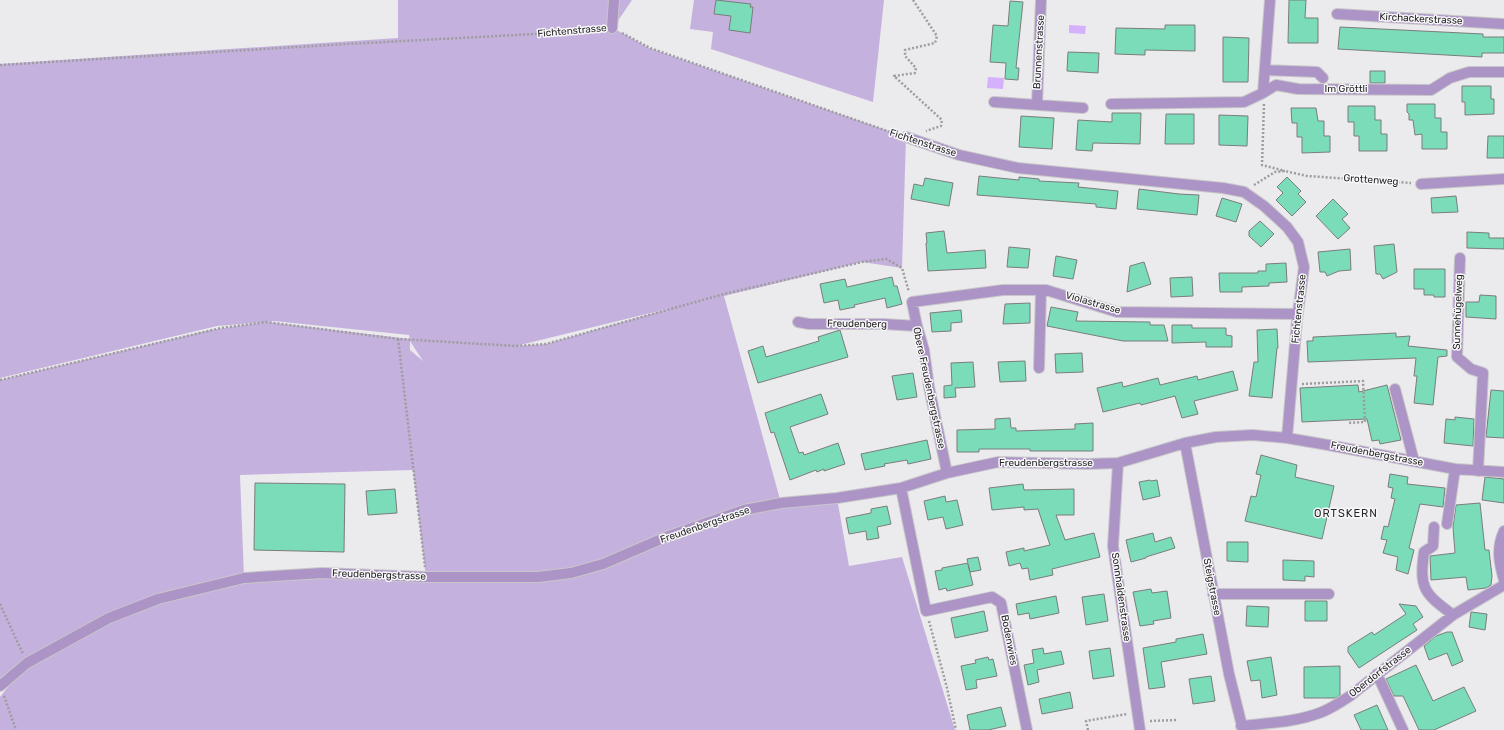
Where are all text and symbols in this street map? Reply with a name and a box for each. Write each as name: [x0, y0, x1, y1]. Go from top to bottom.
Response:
street label: Kirchackerstrasse: [1379, 11, 1463, 27]
street label: Brunnenstrasse: [1031, 14, 1047, 89]
street label: Fichtenstrasse: [537, 22, 607, 40]
street label: Im Gröttli: [1325, 83, 1367, 95]
street label: Fichtenstrasse: [888, 127, 958, 160]
street label: Grottenweg: [1343, 172, 1399, 188]
street label: Fichtenstrasse: [1289, 273, 1309, 344]
street label: Sunnehügelweg: [1451, 274, 1465, 350]
street label: Violastrasse: [1064, 289, 1122, 317]
street label: Freudenberg: [827, 317, 887, 331]
street label: Obere Freudenbergstrasse: [910, 326, 948, 450]
street label: Freudenbergstrasse: [1330, 439, 1425, 469]
street label: Freudenbergstrasse: [999, 457, 1093, 469]
street label: Freudenbergstrasse: [659, 504, 752, 546]
district label: ORTSKERN: [1314, 507, 1378, 520]
street label: Sonnhaldenstrasse: [1109, 552, 1133, 643]
street label: Steigstrasse: [1201, 557, 1224, 617]
street label: Freudenbergstrasse: [332, 567, 427, 583]
street label: Bodenwies: [998, 614, 1020, 666]
street label: Oberdorfstrasse: [1347, 644, 1414, 700]

